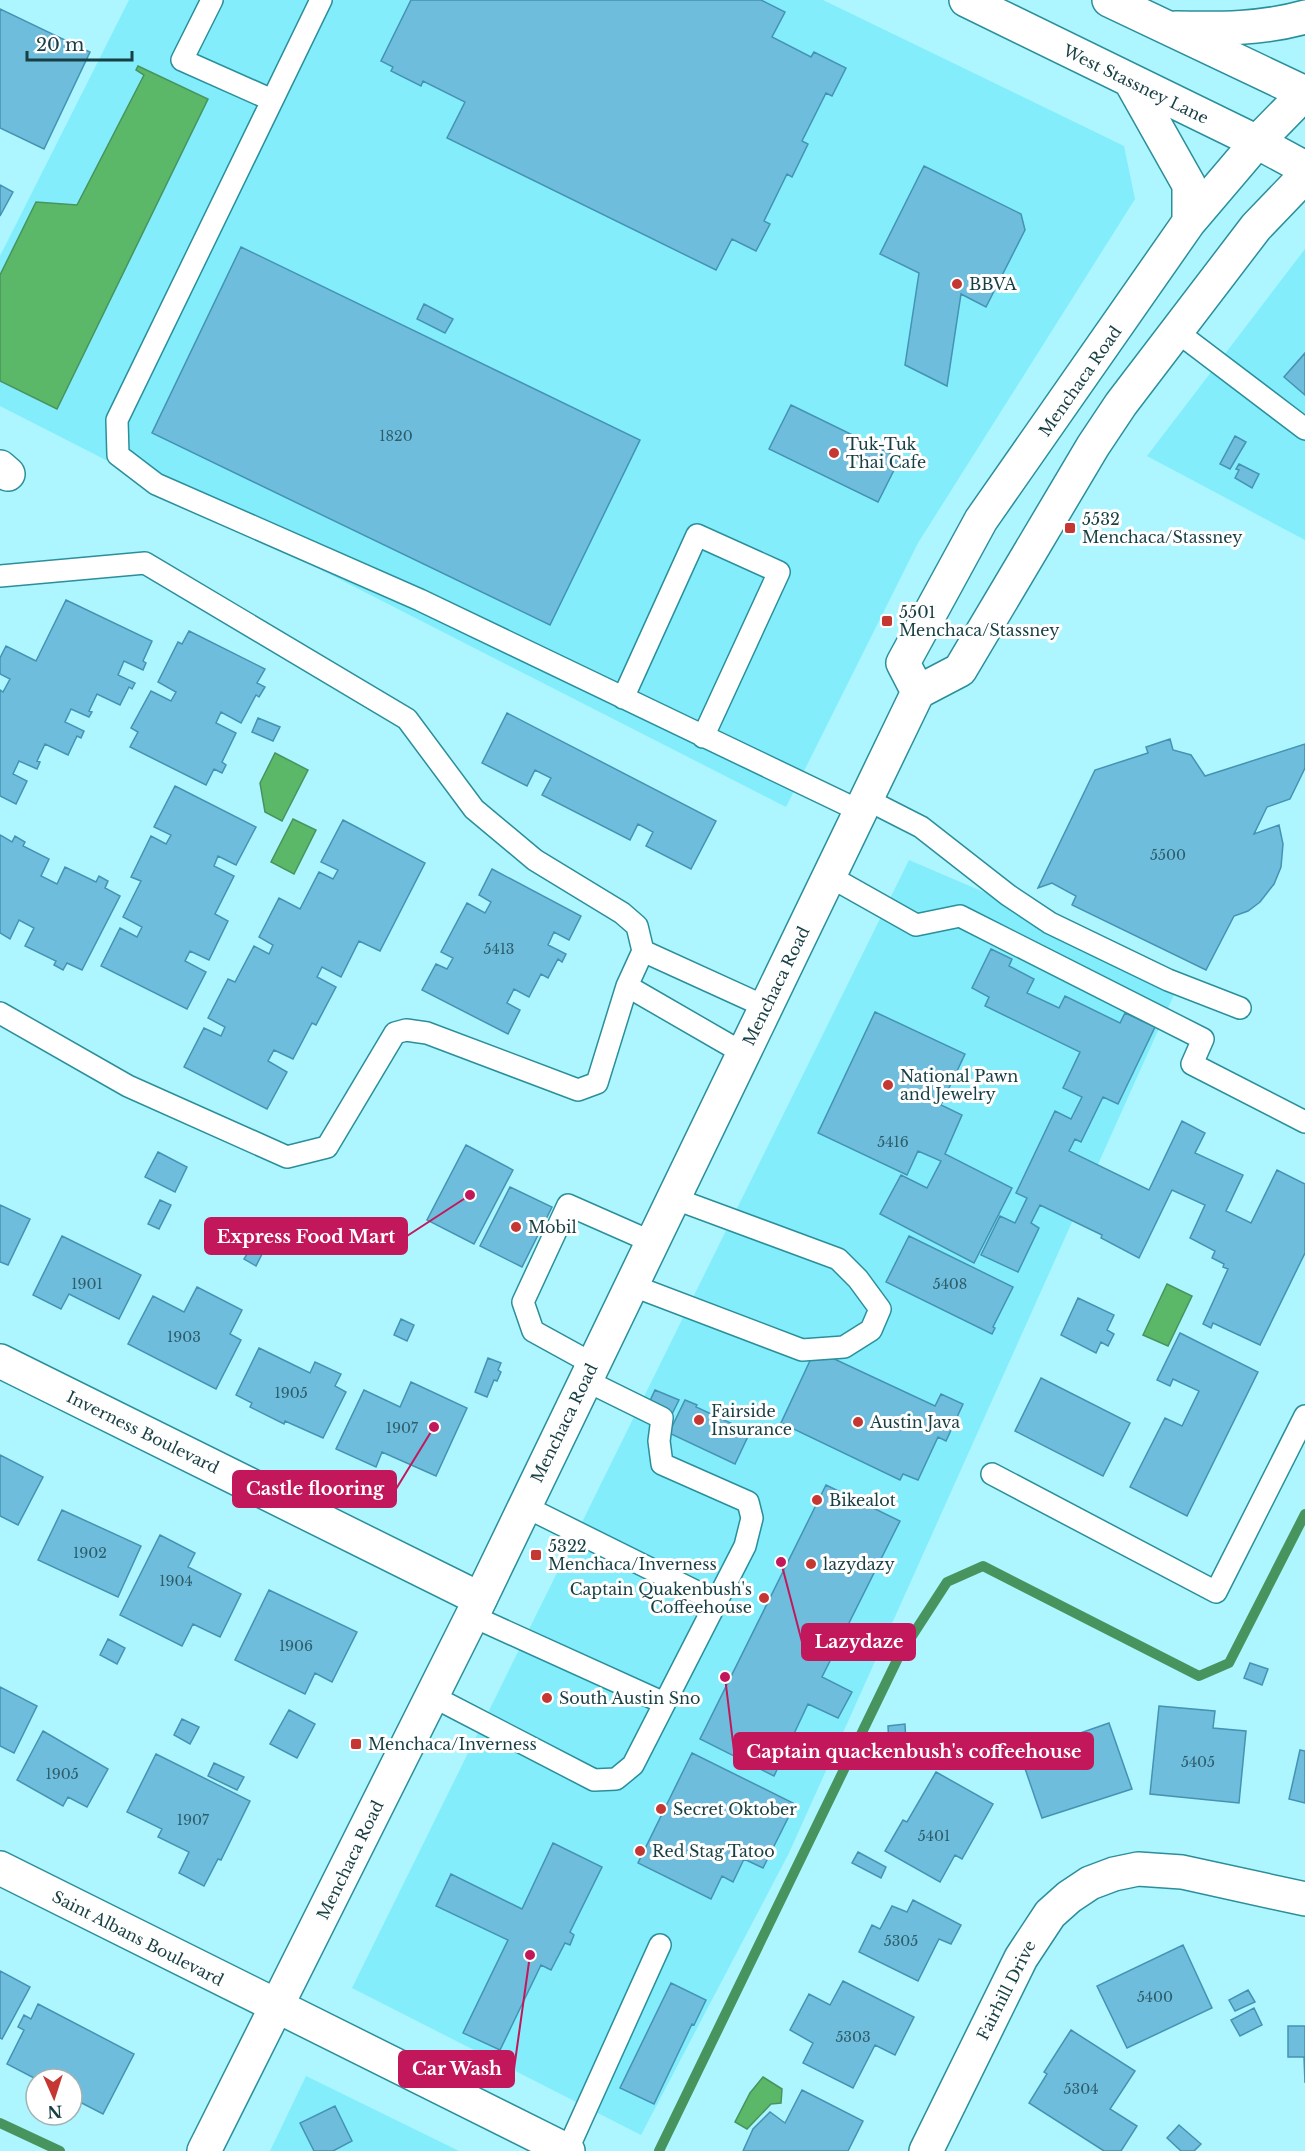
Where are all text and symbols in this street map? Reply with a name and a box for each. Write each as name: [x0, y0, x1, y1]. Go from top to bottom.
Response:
scale bar: [27, 24, 132, 62]
text: 20 m: [36, 34, 84, 56]
street label: West Stassney Lane: [1059, 40, 1212, 128]
place label: BBVA: [969, 274, 1017, 294]
marker: BBVA: [950, 277, 964, 291]
street label: Menchaca Road: [1034, 322, 1126, 440]
house number: 1820: [379, 427, 413, 445]
place label: Tuk-Tuk Thai Cafe: [846, 434, 926, 472]
marker: Tuk-Tuk Thai Cafe: [827, 446, 841, 460]
place label: 5532 Menchaca/Stassney: [1082, 509, 1243, 547]
marker: 5532 Menchaca/Stassney: [1063, 521, 1077, 535]
place label: 5501 Menchaca/Stassney: [899, 602, 1060, 640]
marker: 5501 Menchaca/Stassney: [880, 614, 894, 628]
house number: 5500: [1150, 846, 1186, 864]
street label: Menchaca Road: [738, 923, 814, 1049]
house number: 5413: [483, 940, 515, 958]
place label: National Pawn and Jewelry: [900, 1066, 1018, 1104]
marker: National Pawn and Jewelry: [881, 1078, 895, 1092]
house number: 5416: [877, 1133, 909, 1151]
place label: Mobil: [528, 1217, 577, 1237]
callout: Express Food Mart: [205, 1218, 407, 1254]
marker: Mobil: [509, 1220, 523, 1234]
text: Express Food Mart: [217, 1226, 395, 1248]
house number: 1901: [71, 1275, 103, 1293]
house number: 5408: [933, 1275, 967, 1293]
house number: 1903: [167, 1328, 201, 1346]
street label: Menchaca Road: [526, 1360, 602, 1486]
house number: 1905: [274, 1384, 308, 1402]
street label: Inverness Boulevard: [63, 1386, 223, 1478]
place label: Fairside Insurance: [711, 1401, 792, 1439]
place label: Austin Java: [869, 1412, 960, 1432]
marker: Fairside Insurance: [692, 1413, 706, 1427]
marker: Austin Java: [851, 1415, 865, 1429]
house number: 1907: [386, 1419, 419, 1437]
callout: Castle flooring: [233, 1471, 396, 1507]
text: Castle flooring: [246, 1478, 385, 1500]
place label: Bikealot: [829, 1490, 896, 1510]
marker: Bikealot: [810, 1493, 824, 1507]
place label: 5322 Menchaca/Inverness: [548, 1536, 717, 1574]
house number: 1902: [73, 1544, 107, 1562]
marker: 5322 Menchaca/Inverness: [529, 1548, 543, 1562]
place label: lazydazy: [823, 1554, 895, 1574]
marker: lazydazy: [804, 1557, 818, 1571]
house number: 1904: [159, 1572, 193, 1590]
place label: Captain Quakenbush's Coffeehouse: [570, 1579, 752, 1617]
marker: Captain Quakenbush's Coffeehouse: [757, 1591, 771, 1605]
callout: Lazydaze: [802, 1624, 915, 1660]
text: Lazydaze: [814, 1631, 904, 1653]
house number: 1906: [279, 1637, 313, 1655]
place label: South Austin Sno: [559, 1688, 701, 1708]
marker: South Austin Sno: [540, 1691, 554, 1705]
callout: Captain quackenbush's coffeehouse: [734, 1733, 1093, 1769]
place label: Menchaca/Inverness: [368, 1734, 537, 1754]
marker: Menchaca/Inverness: [349, 1737, 363, 1751]
text: Captain quackenbush's coffeehouse: [746, 1741, 1082, 1763]
house number: 5405: [1181, 1753, 1215, 1771]
house number: 1905: [45, 1765, 79, 1783]
street label: Menchaca Road: [312, 1797, 388, 1923]
place label: Secret Oktober: [673, 1799, 797, 1819]
marker: Secret Oktober: [654, 1802, 668, 1816]
house number: 1907: [177, 1811, 210, 1829]
house number: 5401: [918, 1827, 950, 1845]
place label: Red Stag Tatoo: [652, 1841, 775, 1861]
marker: Red Stag Tatoo: [633, 1844, 647, 1858]
street label: Saint Albans Boulevard: [49, 1886, 227, 1990]
house number: 5305: [884, 1932, 918, 1950]
street label: Fairhill Drive: [972, 1937, 1040, 2043]
house number: 5400: [1137, 1988, 1173, 2006]
house number: 5303: [835, 2028, 871, 2046]
callout: Car Wash: [399, 2051, 514, 2087]
text: Car Wash: [412, 2058, 502, 2080]
north arrow: [24, 2067, 84, 2127]
house number: 5304: [1064, 2080, 1098, 2098]
text: N: [47, 2102, 63, 2122]

